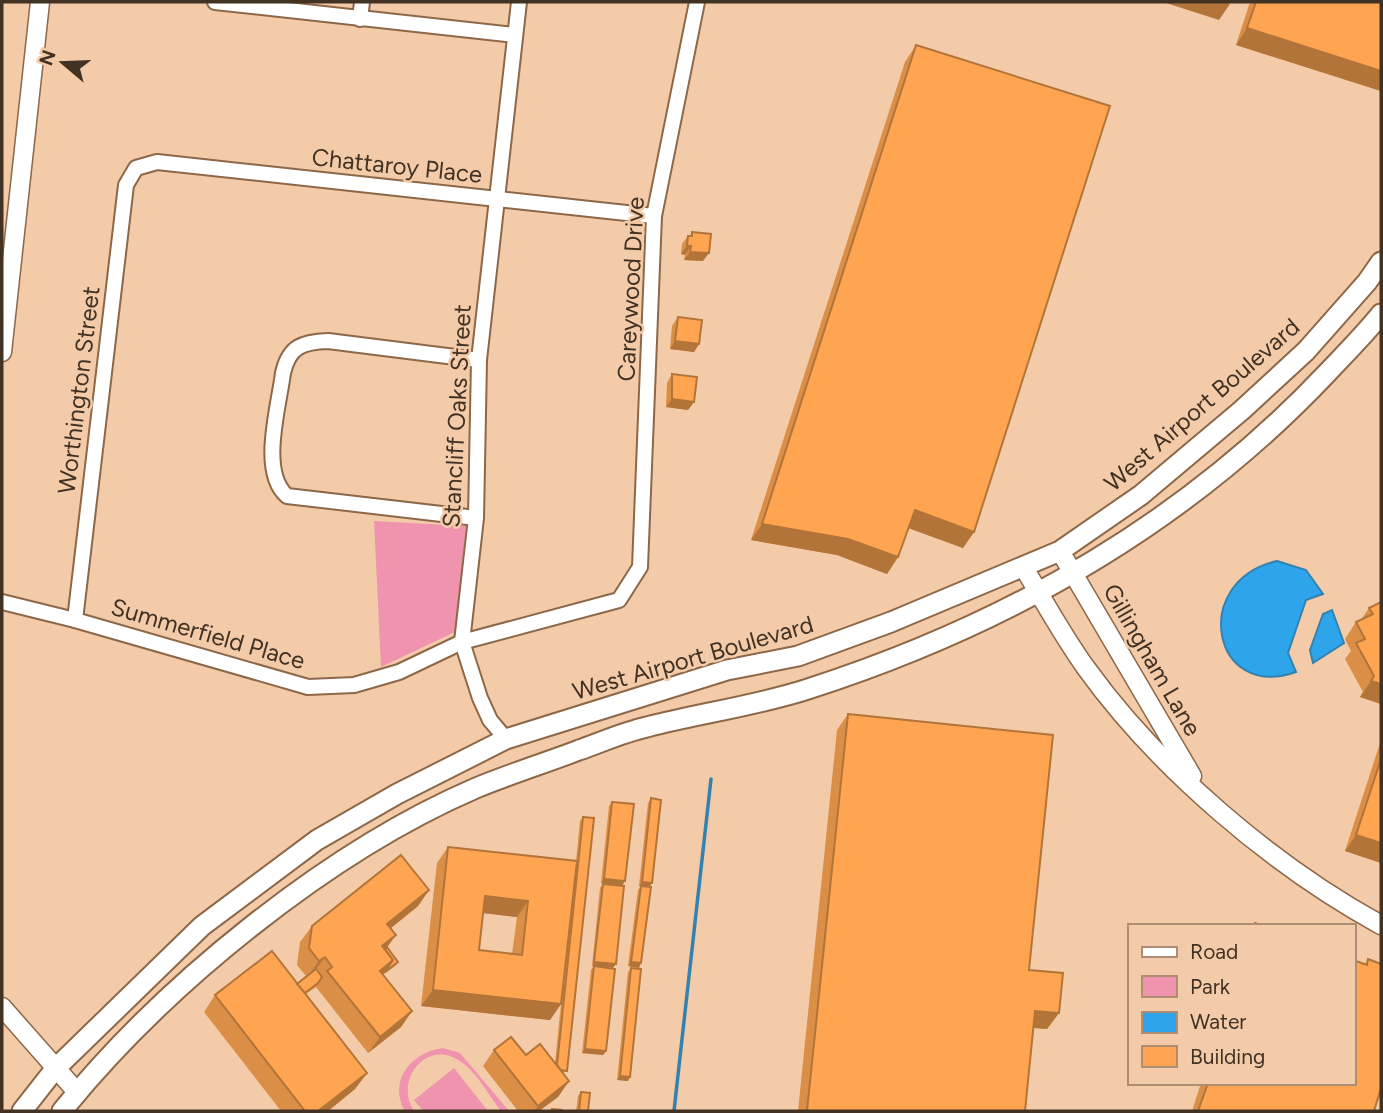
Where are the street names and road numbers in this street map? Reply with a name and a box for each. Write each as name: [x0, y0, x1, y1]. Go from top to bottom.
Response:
street label: Chattaroy Place: [310, 142, 484, 189]
street label: Careywood Drive: [611, 196, 650, 382]
street label: Worthington Street: [51, 284, 106, 495]
street label: Stancliff Oaks Street: [436, 304, 477, 528]
street label: West Airport Boulevard: [1098, 312, 1305, 497]
street label: Gillingham Lane: [1097, 579, 1208, 741]
street label: Summerfield Place: [108, 592, 309, 675]
street label: West Airport Boulevard: [569, 609, 817, 706]

